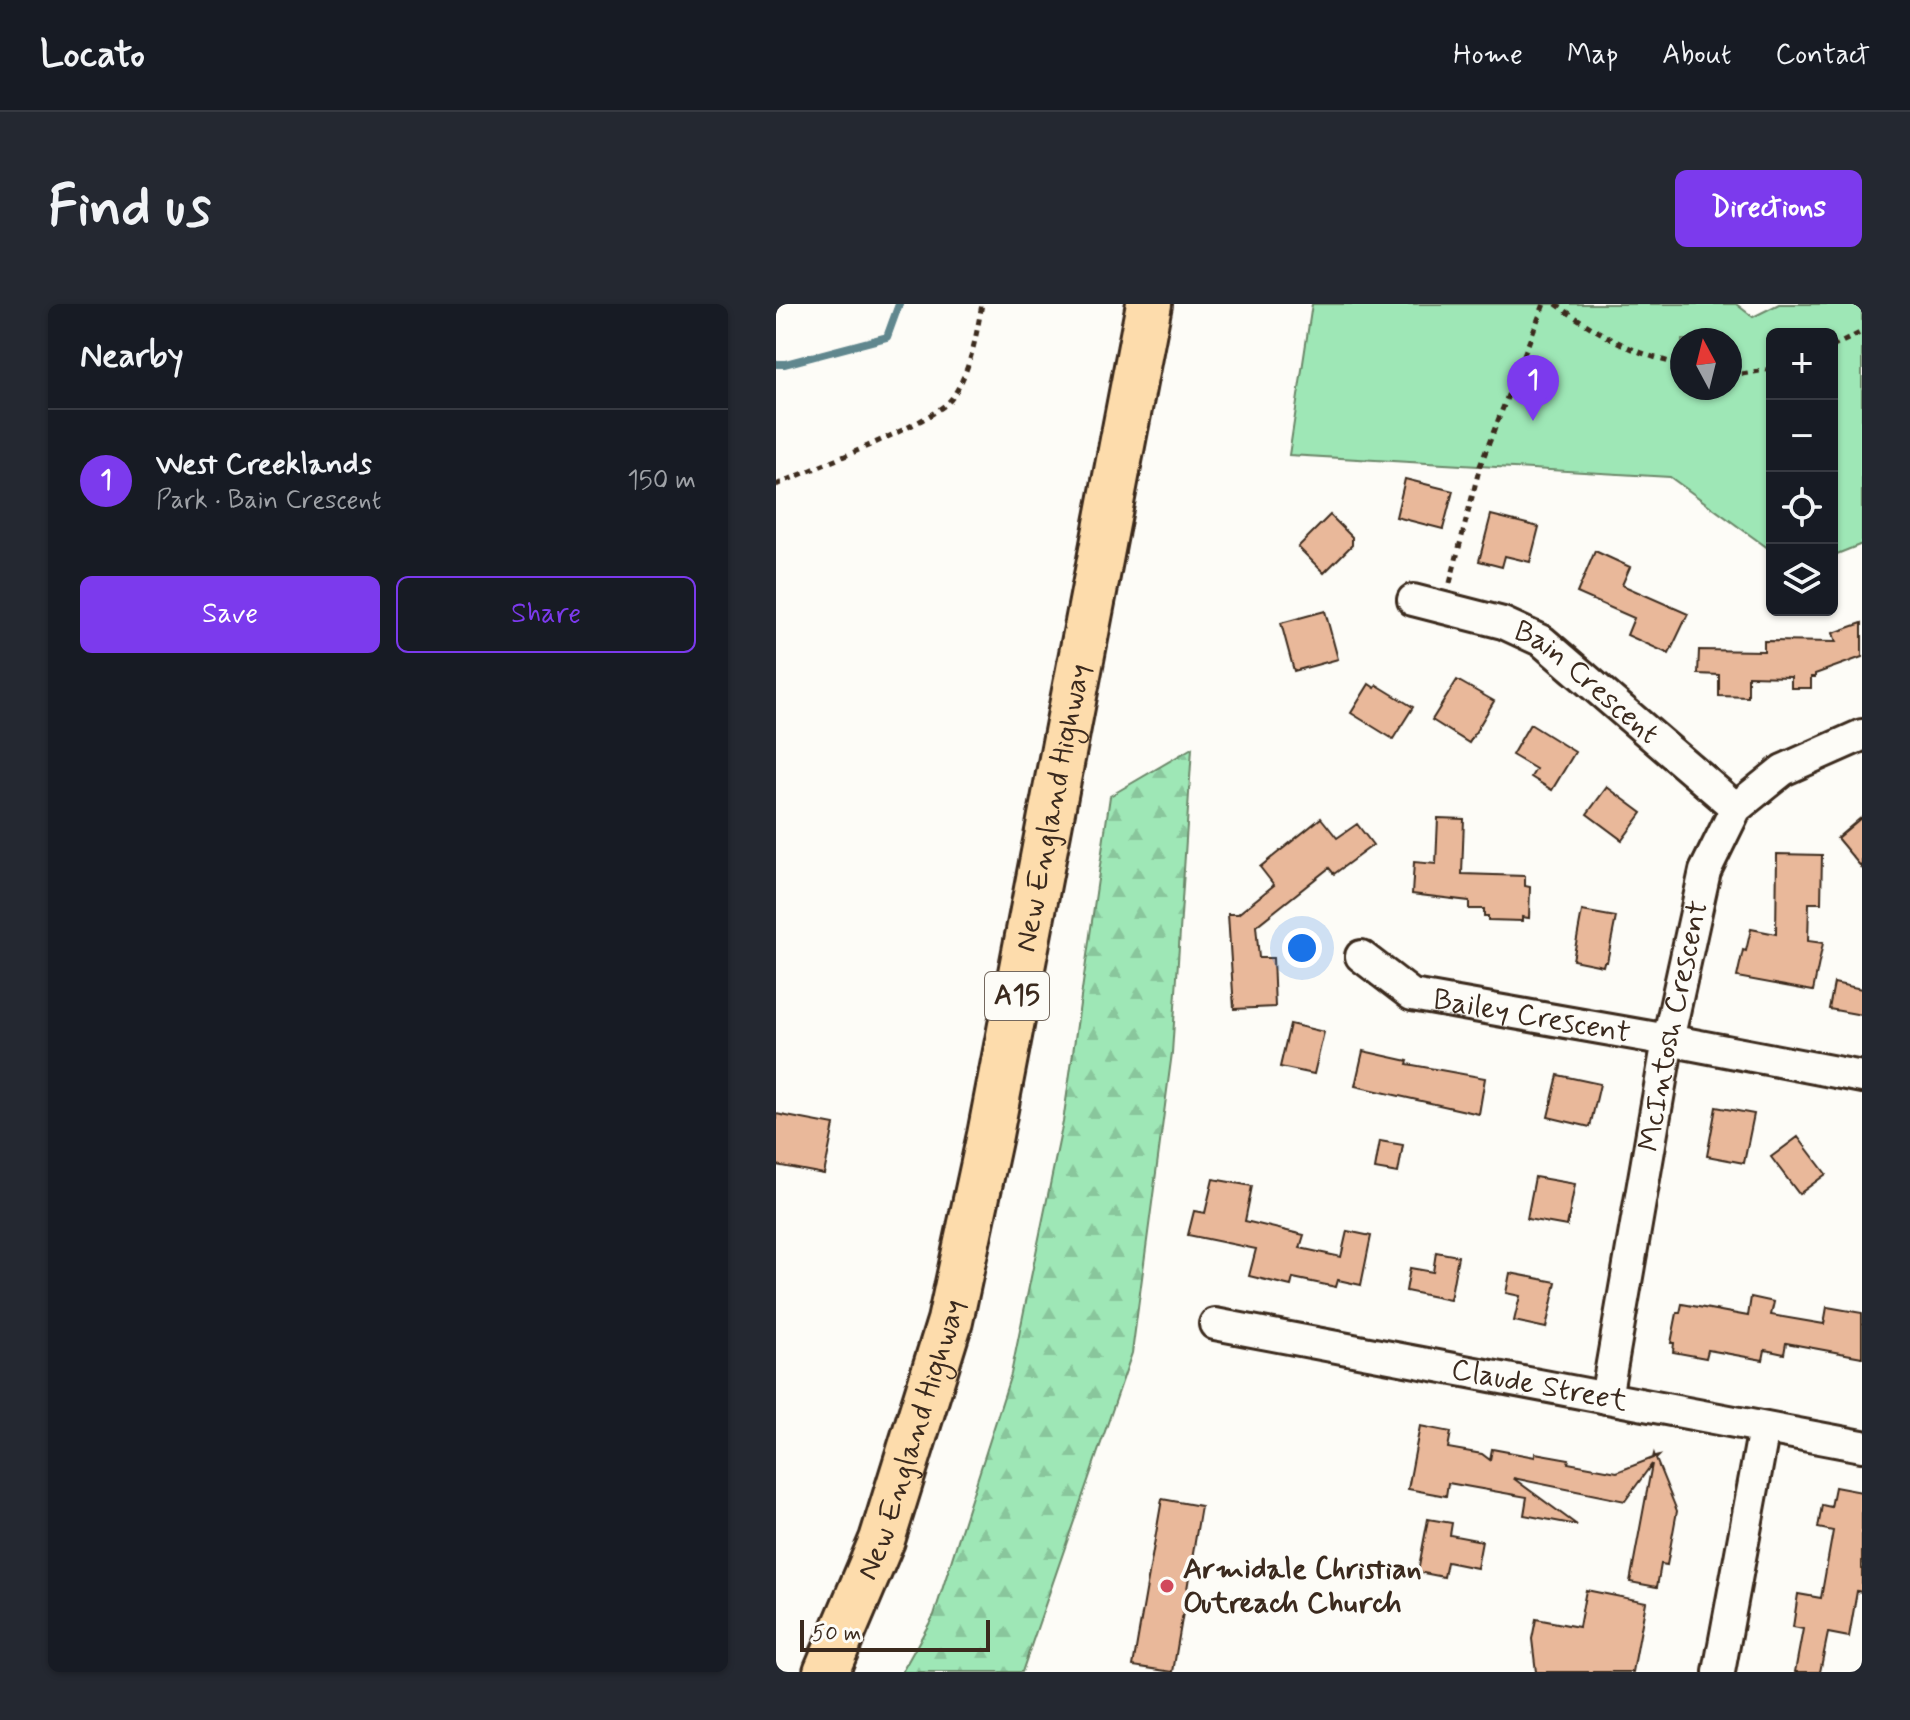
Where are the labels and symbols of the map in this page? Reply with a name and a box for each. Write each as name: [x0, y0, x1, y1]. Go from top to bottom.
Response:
north arrow: [1670, 328, 1742, 400]
pin: 1: [1507, 355, 1559, 421]
street label: Bain Crescent: [1508, 611, 1668, 753]
street label: New England Highway: [1006, 661, 1099, 955]
street label: McIntosh Crescent: [1630, 897, 1717, 1155]
your location: [1282, 928, 1322, 968]
road number: A15: [985, 972, 1049, 1020]
street label: Bailey Crescent: [1430, 980, 1634, 1053]
street label: New England Highway: [848, 1296, 974, 1586]
street label: Claude Street: [1448, 1349, 1631, 1421]
place label: Armidale Christian Outreach Church: [1183, 1550, 1422, 1623]
marker: Armidale Christian Outreach Church: [1158, 1577, 1176, 1595]
scale bar: [800, 1616, 990, 1652]

